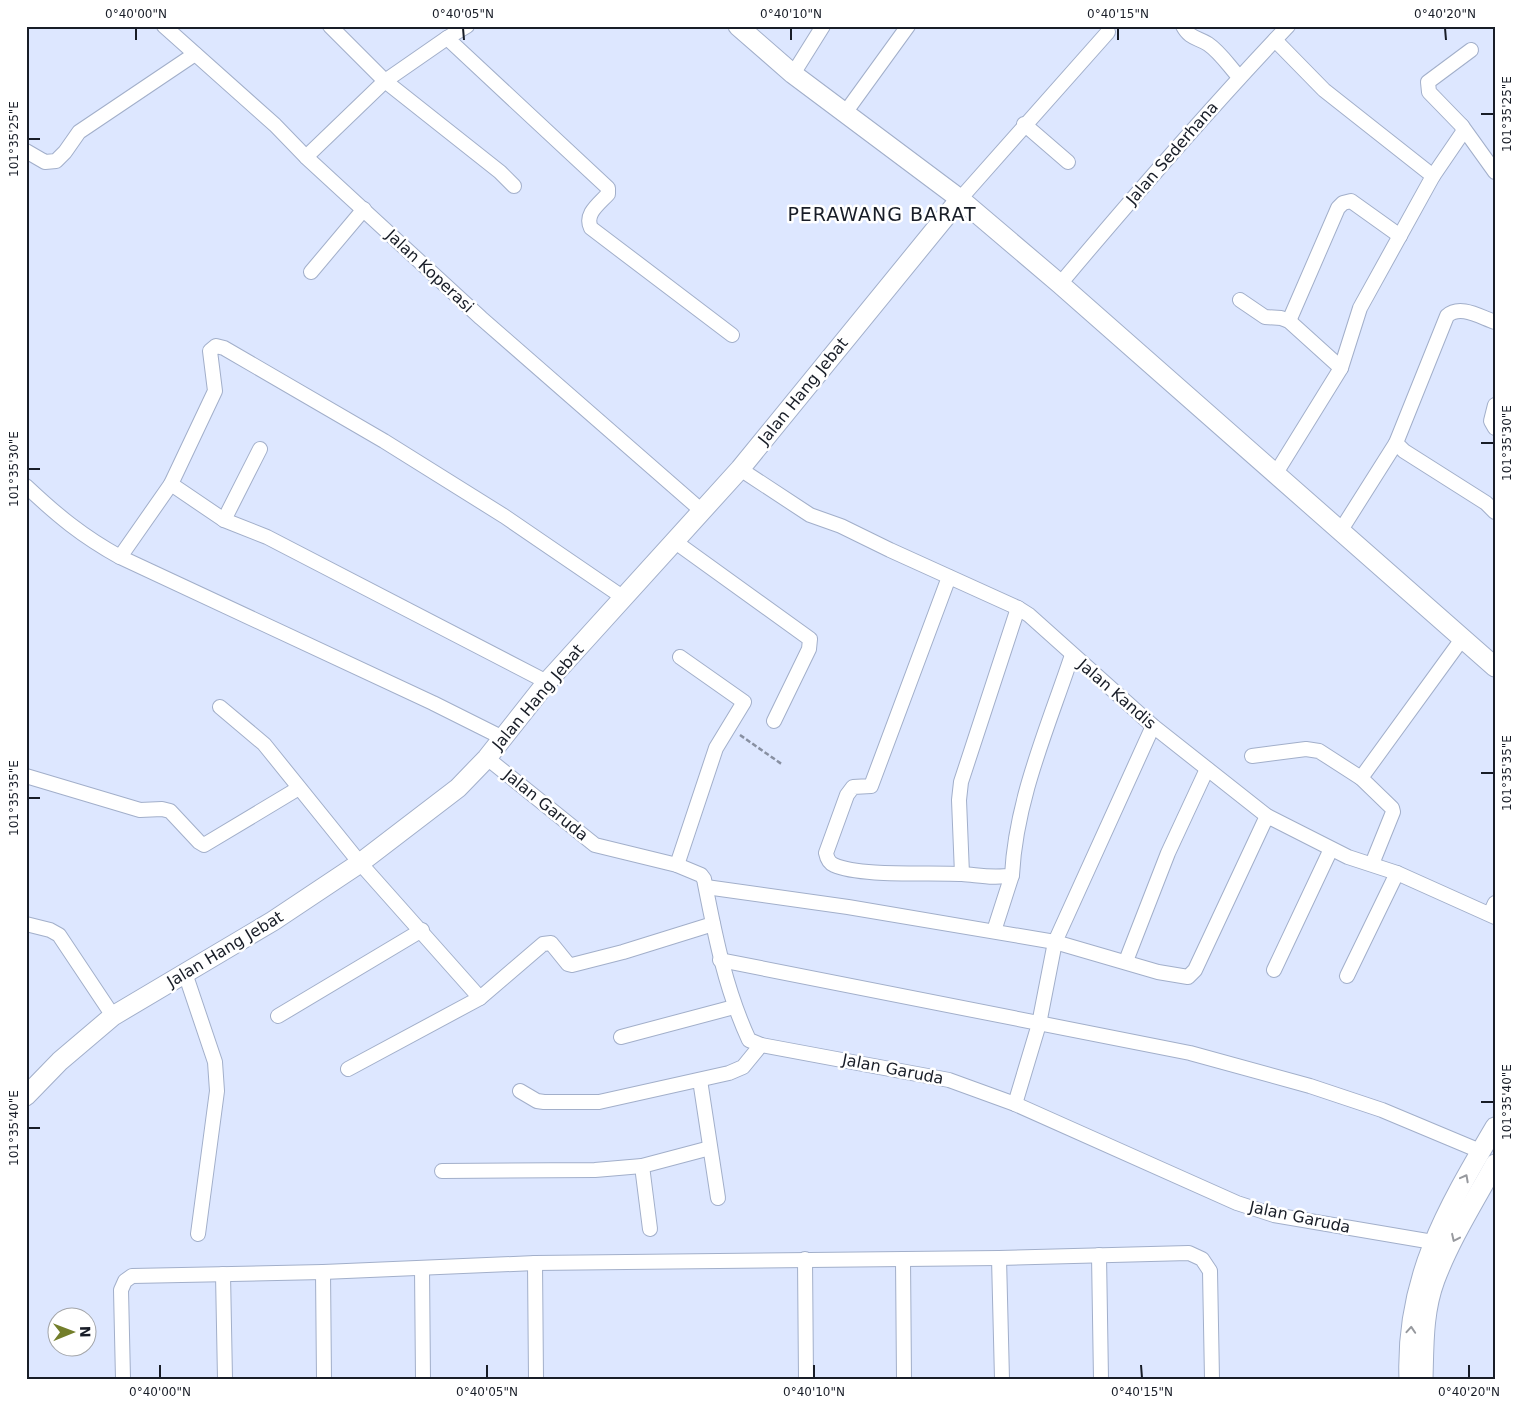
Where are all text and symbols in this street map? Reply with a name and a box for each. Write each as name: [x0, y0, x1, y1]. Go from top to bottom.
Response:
text: 0°40'00"N: [105, 7, 167, 21]
text: 0°40'05"N: [432, 7, 494, 21]
text: 0°40'10"N: [760, 7, 822, 21]
text: 0°40'15"N: [1087, 7, 1149, 21]
text: 0°40'20"N: [1414, 7, 1476, 21]
text: 101°35'25"E: [1500, 76, 1514, 152]
street label: Jalan Sederhana: [1121, 98, 1222, 209]
text: 101°35'25"E: [7, 101, 21, 177]
district label: PERAWANG BARAT: [787, 203, 977, 225]
street label: Jalan Koperasi: [382, 225, 478, 316]
street label: Jalan Hang Jebat: [753, 334, 852, 449]
text: 101°35'30"E: [1500, 405, 1514, 481]
text: 101°35'30"E: [7, 431, 21, 507]
street label: Jalan Hang Jebat: [488, 640, 588, 754]
street label: Jalan Kandis: [1073, 654, 1160, 733]
text: 101°35'35"E: [1500, 735, 1514, 811]
text: 101°35'35"E: [7, 760, 21, 836]
street label: Jalan Garuda: [499, 765, 592, 845]
street label: Jalan Hang Jebat: [163, 907, 286, 992]
street label: Jalan Garuda: [840, 1050, 945, 1088]
text: 101°35'40"E: [1500, 1064, 1514, 1140]
text: 101°35'40"E: [7, 1090, 21, 1166]
one-way arrow: [1459, 1175, 1469, 1184]
street label: Jalan Garuda: [1247, 1197, 1352, 1237]
one-way arrow: [1451, 1233, 1461, 1242]
north arrow: [48, 1308, 98, 1358]
text: N: [77, 1326, 93, 1338]
one-way arrow: [1405, 1326, 1416, 1334]
text: 0°40'00"N: [129, 1385, 191, 1399]
text: 0°40'05"N: [456, 1385, 518, 1399]
text: 0°40'10"N: [783, 1385, 845, 1399]
text: 0°40'15"N: [1111, 1385, 1173, 1399]
text: 0°40'20"N: [1438, 1385, 1500, 1399]

